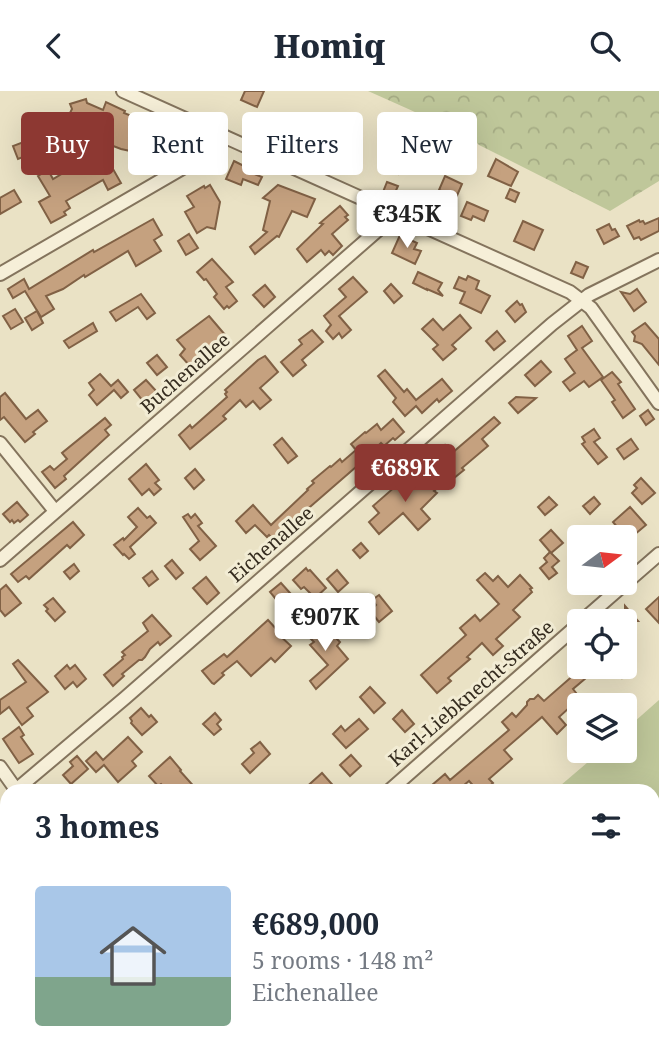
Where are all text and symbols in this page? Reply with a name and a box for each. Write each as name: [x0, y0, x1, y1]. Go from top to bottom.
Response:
text: Homiq: [274, 24, 385, 67]
icon: back: [35, 27, 73, 65]
icon: search: [586, 27, 624, 65]
chip: Buy: [21, 112, 114, 175]
chip: Rent: [128, 112, 228, 175]
chip: Filters: [242, 112, 363, 175]
chip: New: [377, 112, 477, 175]
pin: €345K: [358, 191, 456, 250]
text: €345K: [373, 197, 441, 229]
street label: Buchenallee: [135, 327, 235, 419]
pin: €689K: [356, 445, 454, 504]
text: €689K: [371, 451, 439, 483]
street label: Eichenallee: [223, 500, 319, 588]
north arrow: [567, 525, 637, 595]
map controls: [567, 525, 637, 763]
pin: €907K: [276, 594, 374, 653]
text: €907K: [291, 600, 359, 632]
button: locate: [567, 609, 637, 679]
street label: Karl-Liebknecht-Straße: [383, 614, 559, 772]
button: layers: [567, 693, 637, 763]
text: 3 homes: [35, 806, 159, 847]
icon: filters: [587, 807, 625, 845]
text: €689,000: [252, 903, 379, 944]
icon: home: [91, 914, 175, 998]
text: 5 rooms · 148 m²: [252, 944, 434, 976]
text: Eichenallee: [252, 976, 379, 1008]

